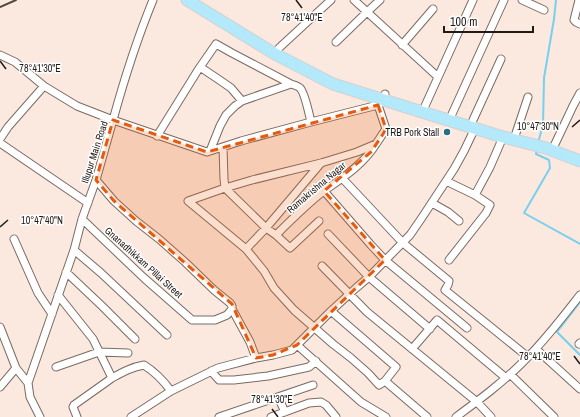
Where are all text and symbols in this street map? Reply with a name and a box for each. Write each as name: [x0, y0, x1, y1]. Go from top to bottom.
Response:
scale bar: [444, 8, 533, 34]
text: 78°41'40"E: [281, 11, 323, 24]
text: 100 m: [450, 14, 477, 30]
text: 78°41'30"E: [19, 62, 61, 75]
street label: Illupur Main Road: [78, 119, 111, 185]
text: 10°47'30"N: [517, 120, 559, 133]
place label: TRB Pork Stall: [385, 126, 439, 139]
marker: TRB Pork Stall: [442, 127, 452, 137]
street label: Ramakrishna Nagar: [284, 159, 349, 216]
text: 10°47'40"N: [21, 214, 63, 227]
street label: Gnanadhikkam Pillai Street: [102, 224, 186, 301]
text: 78°41'40"E: [519, 350, 561, 363]
text: 78°41'30"E: [251, 393, 293, 406]

